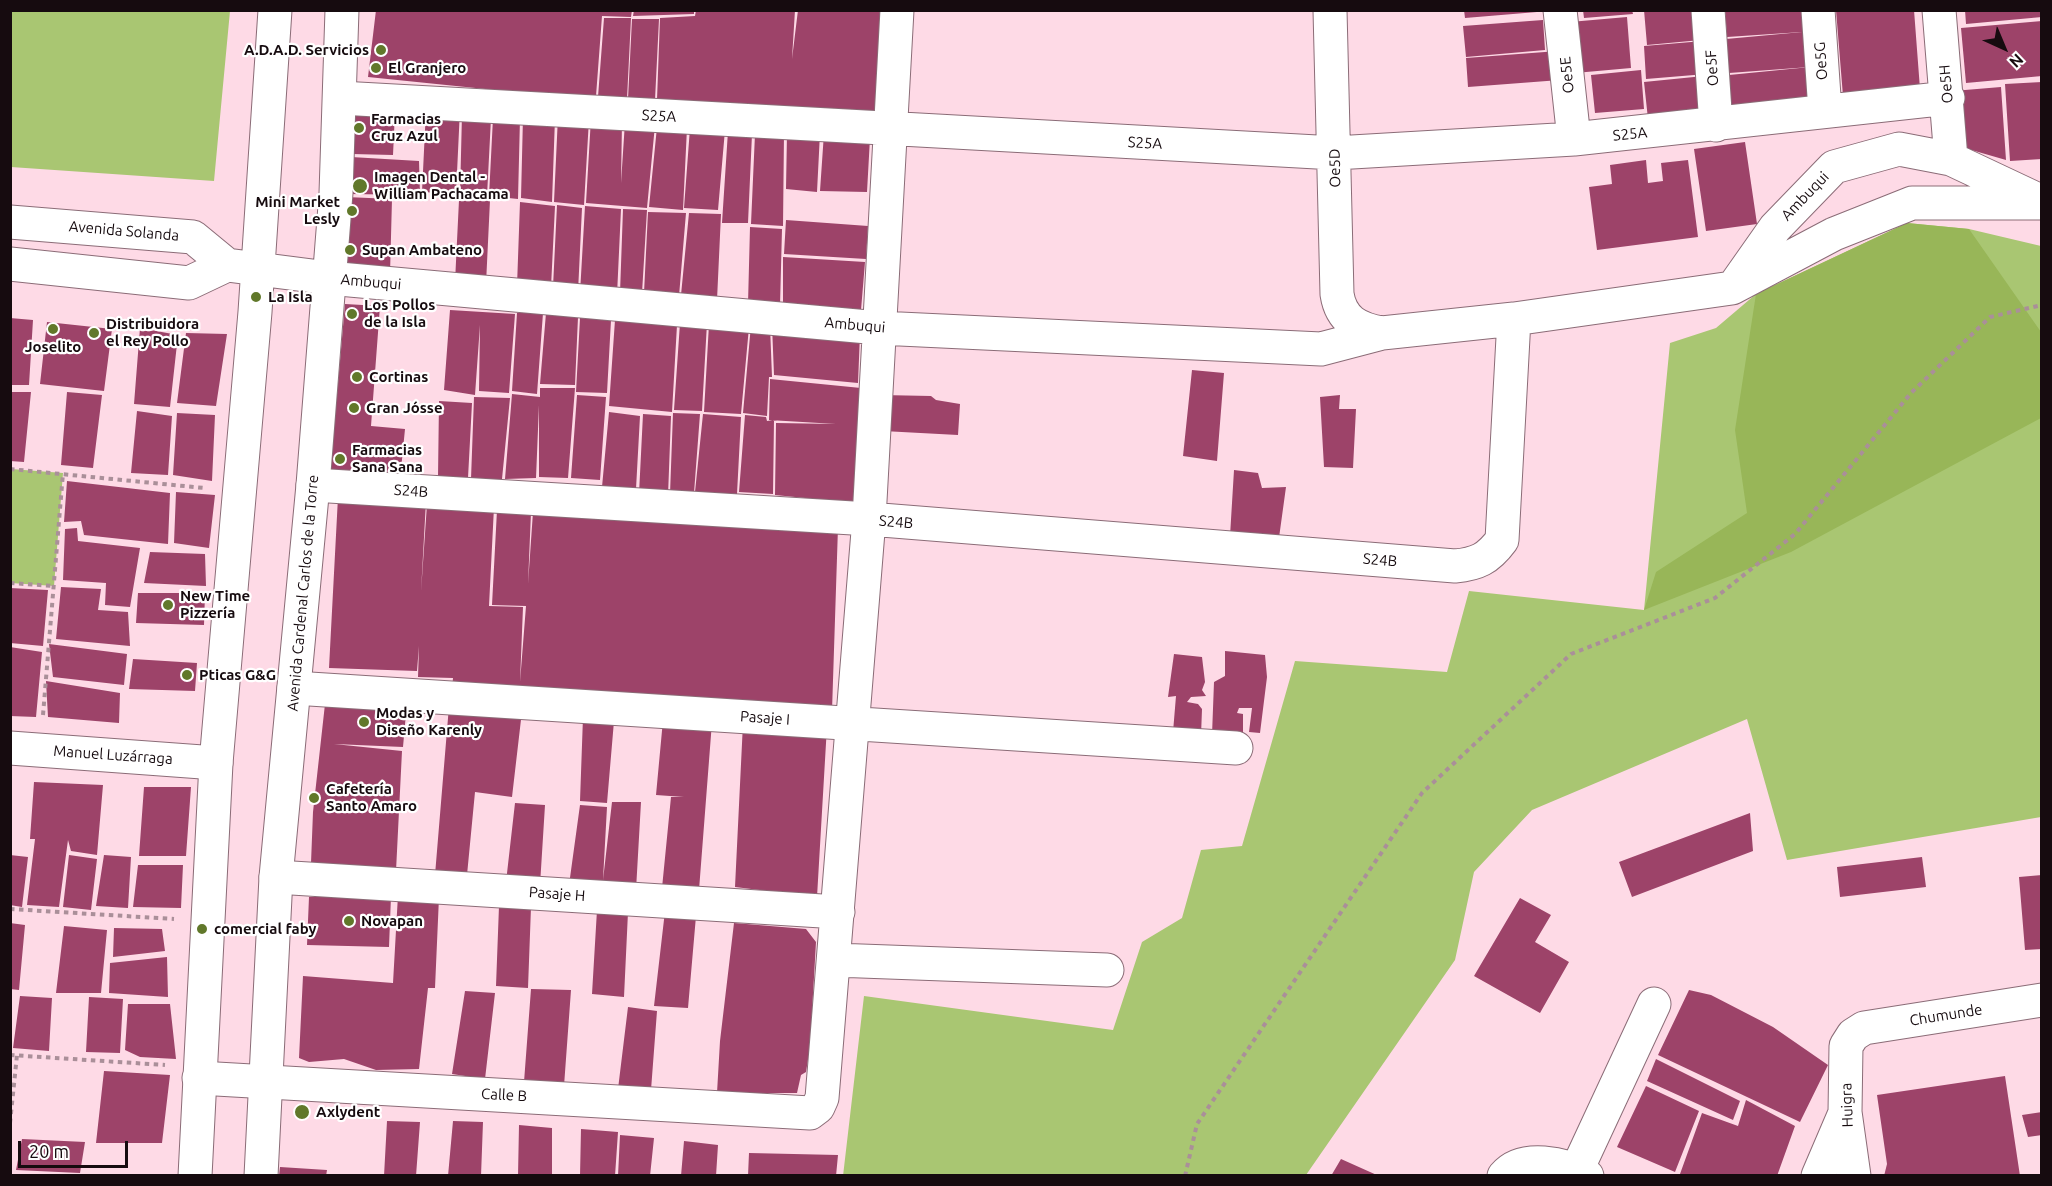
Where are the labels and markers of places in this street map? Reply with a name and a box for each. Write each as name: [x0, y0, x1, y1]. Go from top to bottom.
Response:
place label: A.D.A.D. Servicios: [244, 41, 369, 59]
marker: A.D.A.D. Servicios: [374, 43, 388, 57]
place label: El Granjero: [388, 59, 466, 77]
marker: El Granjero: [369, 61, 383, 75]
place label: Farmacias Cruz Azul: [371, 110, 441, 145]
marker: Farmacias Cruz Azul: [352, 121, 366, 135]
place label: Imagen Dental - William Pachacama: [374, 168, 509, 203]
marker: Imagen Dental - William Pachacama: [351, 177, 369, 195]
place label: Mini Market Lesly: [255, 193, 340, 228]
marker: Mini Market Lesly: [345, 204, 359, 218]
place label: Supan Ambateno: [362, 241, 482, 259]
marker: Supan Ambateno: [343, 243, 357, 257]
place label: La Isla: [268, 288, 313, 306]
marker: La Isla: [249, 290, 263, 304]
place label: Los Pollos de la Isla: [364, 296, 435, 331]
marker: Los Pollos de la Isla: [345, 307, 359, 321]
place label: Distribuidora el Rey Pollo: [106, 315, 199, 350]
marker: Joselito: [46, 322, 60, 336]
marker: Distribuidora el Rey Pollo: [87, 326, 101, 340]
place label: Joselito: [25, 338, 81, 356]
place label: Cortinas: [369, 368, 428, 386]
marker: Cortinas: [350, 370, 364, 384]
place label: Gran Jósse: [366, 399, 443, 417]
marker: Gran Jósse: [347, 401, 361, 415]
place label: Farmacias Sana Sana: [352, 441, 423, 476]
marker: Farmacias Sana Sana: [333, 452, 347, 466]
place label: New Time Pizzería: [180, 587, 250, 622]
marker: New Time Pizzería: [161, 598, 175, 612]
place label: Pticas G&G: [199, 666, 276, 684]
marker: Pticas G&G: [180, 668, 194, 682]
place label: Modas y Diseño Karenly: [376, 704, 482, 739]
marker: Modas y Diseño Karenly: [357, 715, 371, 729]
place label: Cafetería Santo Amaro: [326, 780, 417, 815]
marker: Cafetería Santo Amaro: [307, 791, 321, 805]
place label: Novapan: [361, 912, 423, 930]
marker: Novapan: [342, 914, 356, 928]
place label: comercial faby: [214, 920, 317, 938]
marker: comercial faby: [195, 922, 209, 936]
marker: Axlydent: [293, 1103, 311, 1121]
place label: Axlydent: [316, 1103, 380, 1121]

